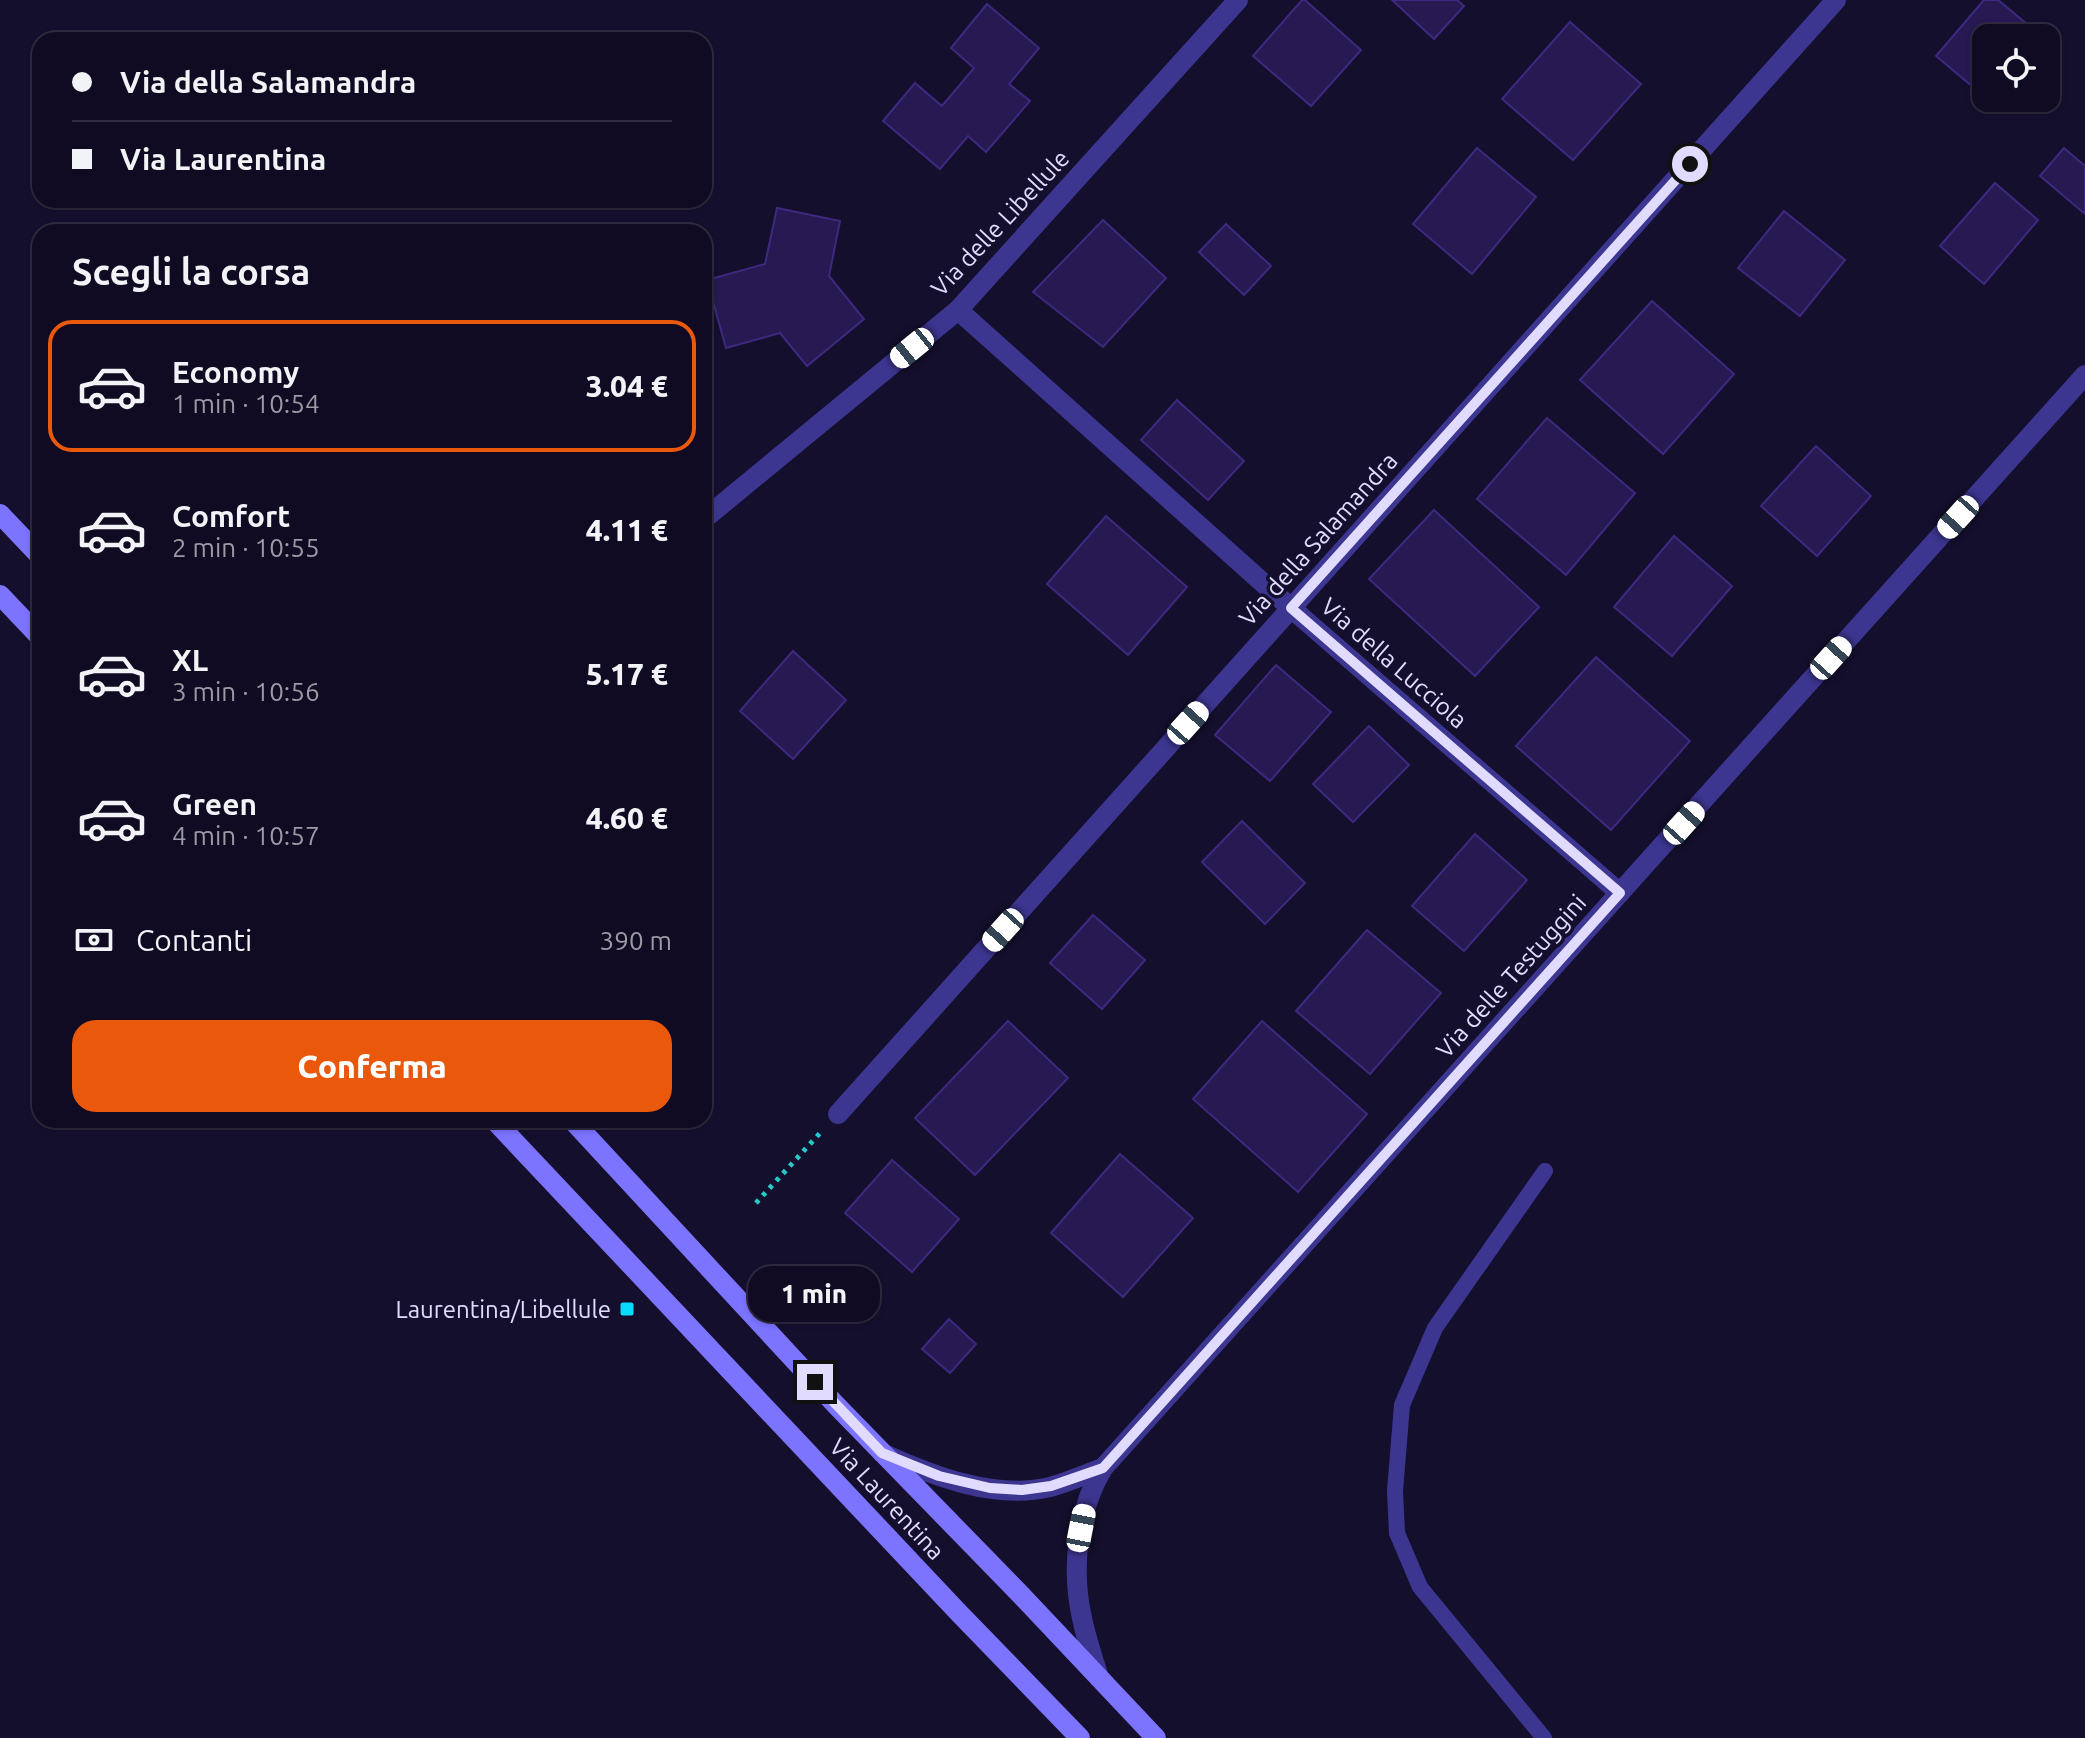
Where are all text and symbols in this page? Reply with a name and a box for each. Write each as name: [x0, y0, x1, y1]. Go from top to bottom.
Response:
map controls: [1972, 24, 2060, 112]
button: locate: [1972, 24, 2060, 112]
text: Via della Salamandra: [120, 65, 416, 99]
text: Via Laurentina: [120, 142, 326, 176]
street label: Via delle Libellule: [926, 145, 1074, 301]
route start: [1672, 146, 1708, 182]
text: Scegli la corsa: [72, 251, 310, 292]
car: [886, 324, 938, 372]
icon: car: [76, 350, 148, 422]
text: Economy: [172, 355, 299, 389]
text: 3.04 €: [586, 369, 668, 403]
text: 1 min · 10:54: [172, 389, 320, 418]
street label: Via della Salamandra: [1233, 447, 1403, 631]
car: [1933, 491, 1983, 543]
icon: car: [76, 494, 148, 566]
text: Comfort: [172, 499, 290, 533]
text: 4.11 €: [586, 513, 668, 547]
text: 2 min · 10:55: [172, 533, 320, 562]
street label: Via della Lucciola: [1316, 592, 1472, 734]
car: [1806, 632, 1856, 684]
icon: car: [76, 638, 148, 710]
text: XL: [172, 643, 208, 677]
text: 5.17 €: [586, 657, 668, 691]
text: 3 min · 10:56: [172, 677, 320, 706]
car: [1163, 697, 1213, 749]
icon: car: [76, 782, 148, 854]
text: Green: [172, 787, 257, 821]
car: [1659, 797, 1709, 849]
text: 4.60 €: [586, 801, 668, 835]
text: 4 min · 10:57: [172, 821, 320, 850]
street label: Via delle Testuggini: [1431, 889, 1591, 1063]
car: [978, 904, 1028, 956]
icon: cash: [72, 918, 116, 962]
text: Contanti: [136, 923, 252, 957]
text: 390 m: [600, 926, 672, 955]
button: Conferma: [72, 1020, 672, 1112]
callout: 1 min: [749, 1266, 881, 1322]
text: 1 min: [781, 1279, 847, 1308]
place label: Laurentina/Libellule: [395, 1296, 611, 1323]
marker: Laurentina/Libellule: [618, 1300, 636, 1318]
route end: [797, 1364, 833, 1400]
street label: Via Laurentina: [824, 1433, 950, 1565]
car: [1065, 1502, 1097, 1554]

